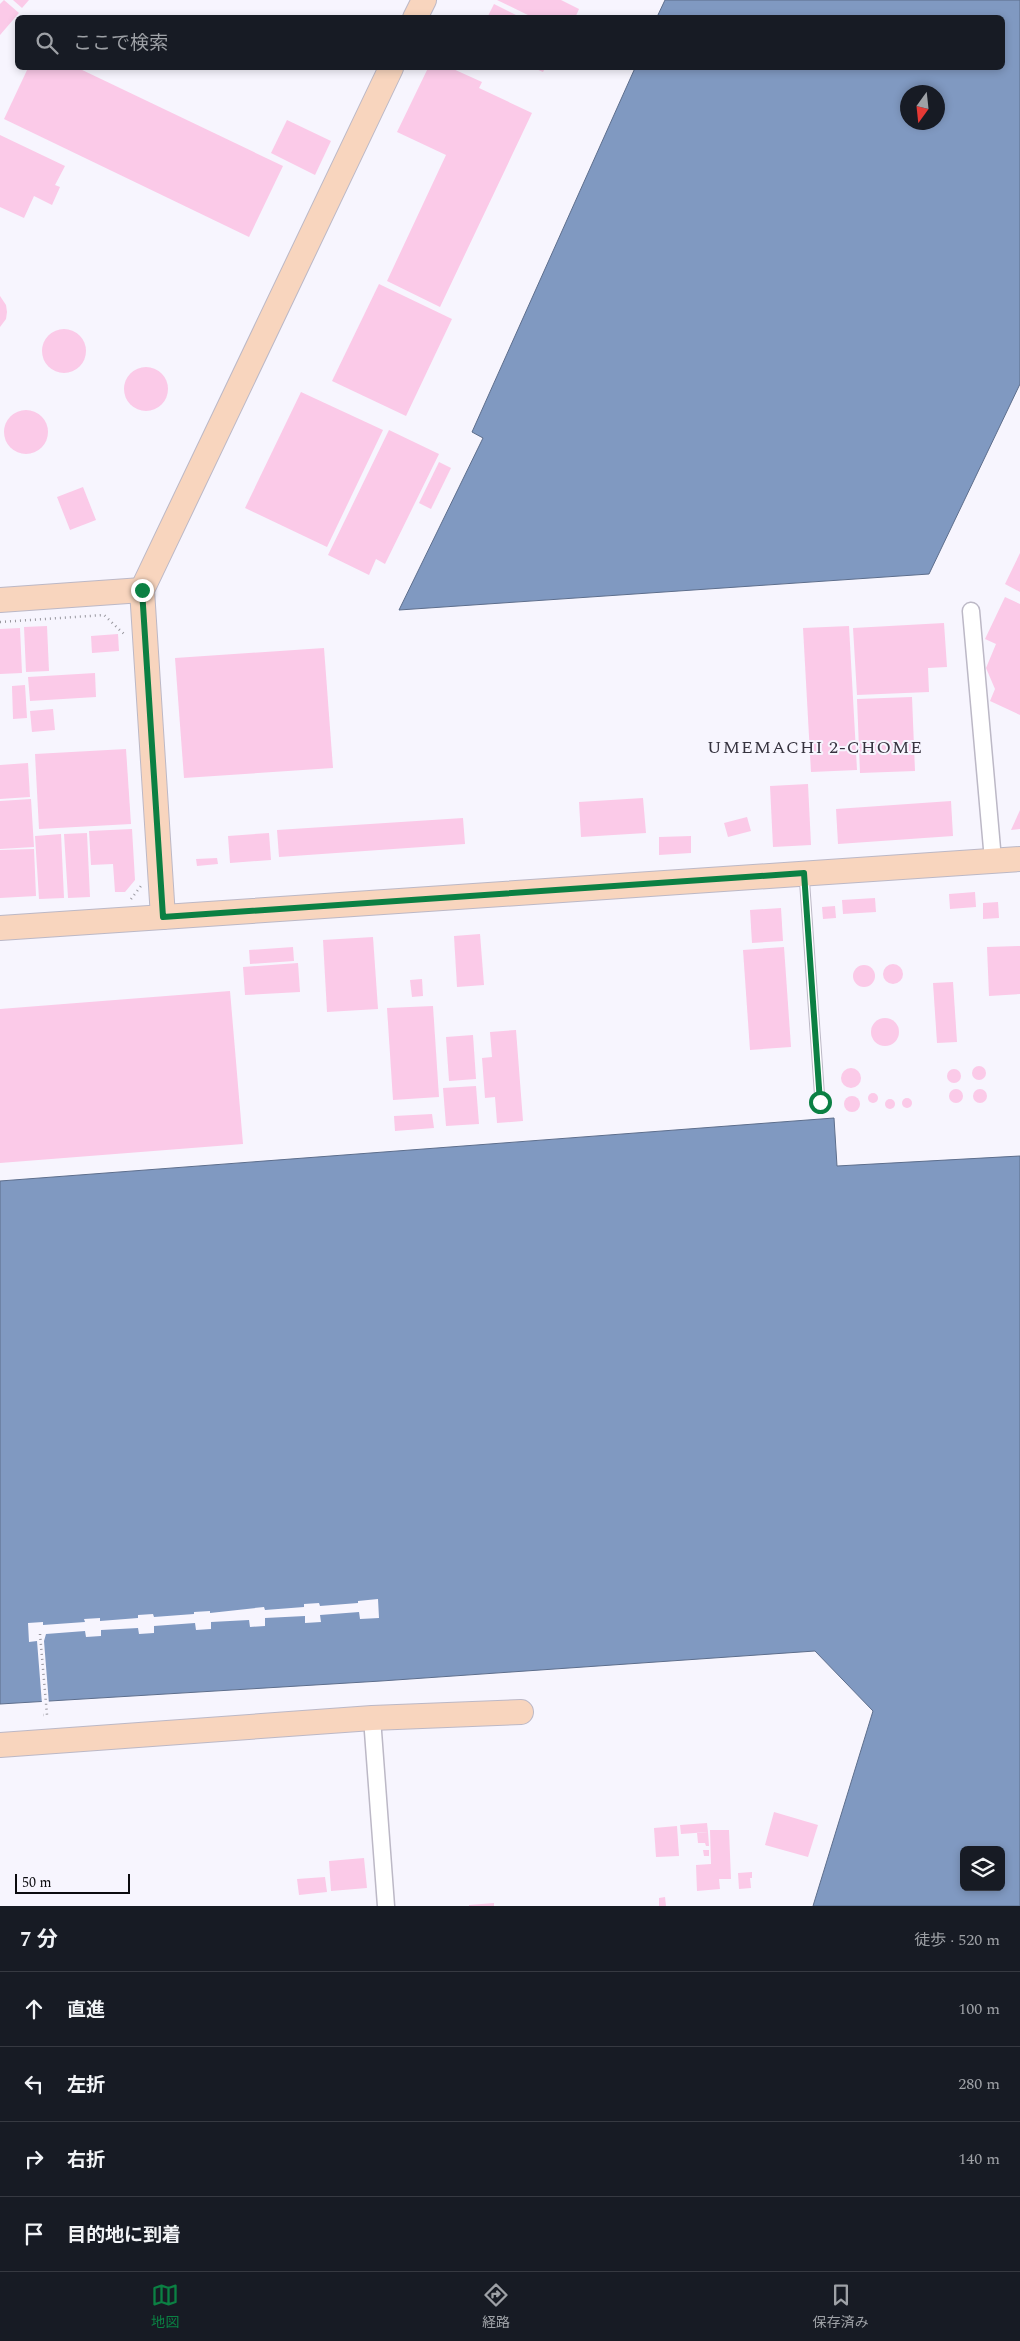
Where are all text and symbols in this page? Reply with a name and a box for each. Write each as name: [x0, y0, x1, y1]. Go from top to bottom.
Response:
search box: [15, 15, 1005, 70]
icon: search: [33, 29, 61, 57]
text: ここで検索: [73, 29, 168, 58]
north arrow: [900, 85, 945, 130]
route end: [131, 579, 154, 602]
district label: UMEMACHI 2-CHOME: [707, 734, 923, 761]
route start: [809, 1091, 832, 1114]
map controls: [960, 1846, 1005, 1891]
button: layers: [960, 1846, 1005, 1891]
scale bar: [15, 1871, 130, 1894]
text: 50 m: [22, 1872, 52, 1893]
text: 7 分: [20, 1924, 58, 1956]
text: 徒歩 · 520 m: [914, 1928, 1000, 1952]
icon: ahead: [20, 1995, 48, 2023]
text: 直進: [67, 1996, 105, 2025]
text: 100 m: [958, 1997, 1000, 2021]
icon: left: [20, 2070, 48, 2098]
text: 左折: [67, 2071, 105, 2100]
text: 280 m: [958, 2072, 1000, 2096]
icon: right: [20, 2145, 48, 2173]
text: 右折: [67, 2146, 105, 2175]
text: 140 m: [958, 2147, 1000, 2171]
icon: arrive: [20, 2220, 48, 2248]
text: 目的地に到着: [67, 2221, 181, 2250]
tab: 地図: [151, 2281, 179, 2333]
tab: 経路: [482, 2281, 510, 2333]
tab: 保存済み: [813, 2281, 869, 2333]

